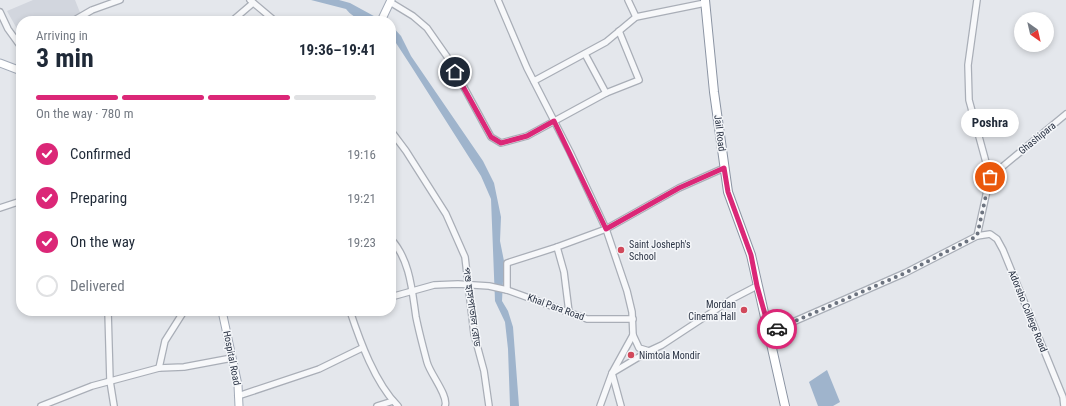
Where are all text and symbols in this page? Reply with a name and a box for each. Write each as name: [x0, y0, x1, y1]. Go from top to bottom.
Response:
north arrow: [1014, 12, 1054, 52]
map controls: [1014, 12, 1054, 52]
text: Arriving in: [36, 28, 88, 43]
text: 19:36–19:41: [299, 41, 376, 59]
text: 3 min: [36, 43, 94, 73]
pin: [438, 55, 472, 89]
icon: home: [444, 61, 466, 83]
text: On the way · 780 m: [36, 106, 133, 121]
callout: Poshra: [961, 109, 1019, 137]
street label: Jail Road: [712, 114, 728, 152]
text: Poshra: [972, 115, 1008, 130]
street label: Ghashipara: [1016, 120, 1058, 156]
icon: check: [36, 143, 58, 165]
text: Confirmed: [70, 145, 131, 163]
text: 19:16: [347, 147, 376, 162]
pin: [973, 160, 1007, 194]
icon: bag: [979, 166, 1001, 188]
icon: check: [36, 187, 58, 209]
text: Preparing: [70, 189, 127, 207]
text: 19:21: [347, 191, 376, 206]
icon: check: [36, 231, 58, 253]
text: On the way: [70, 233, 135, 251]
text: 19:23: [347, 235, 376, 250]
place label: Saint Josheph's School: [629, 239, 691, 262]
marker: Saint Josheph's School: [616, 245, 626, 255]
street label: পশু হাসপাতাল রোড: [461, 267, 483, 348]
street label: Adorsho College Road: [1007, 268, 1049, 354]
text: Delivered: [70, 277, 125, 295]
street label: Khal Para Road: [526, 292, 586, 322]
place label: Mordan Cinema Hall: [688, 299, 736, 322]
marker: Mordan Cinema Hall: [739, 305, 749, 315]
courier: [757, 309, 797, 349]
icon: car: [766, 318, 788, 340]
street label: Hospital Road: [221, 330, 243, 386]
marker: Nimtola Mondir: [626, 350, 636, 360]
place label: Nimtola Mondir: [639, 350, 700, 361]

